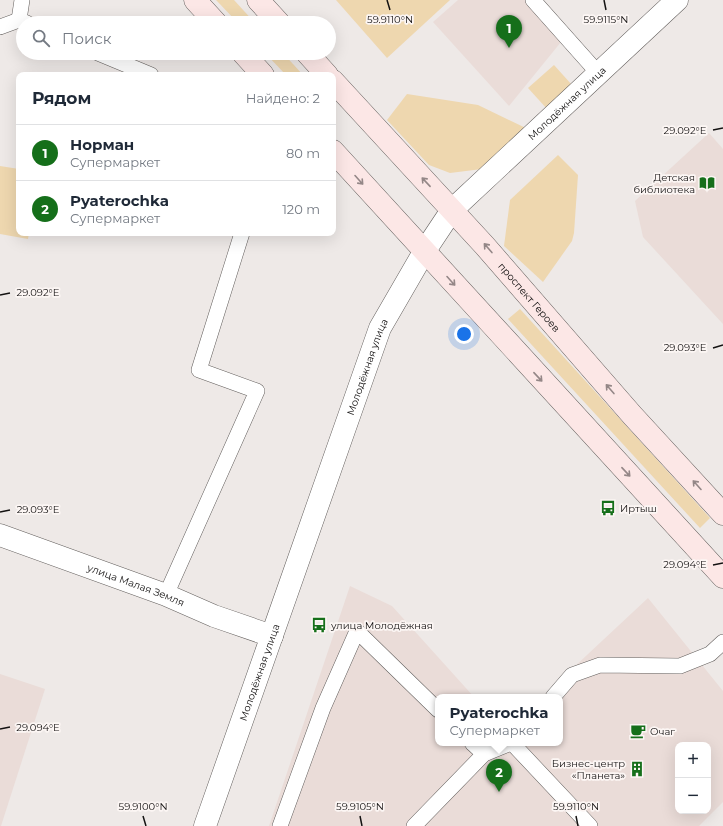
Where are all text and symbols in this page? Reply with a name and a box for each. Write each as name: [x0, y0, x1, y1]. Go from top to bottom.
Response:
text: 59.9110°N: [367, 13, 413, 26]
text: 59.9115°N: [584, 13, 628, 26]
pin: 1: [496, 15, 522, 48]
search box: [16, 16, 336, 60]
icon: search: [30, 27, 52, 49]
text: Поиск: [62, 29, 111, 48]
street label: Молодёжная улица: [525, 63, 608, 143]
text: Рядом: [32, 88, 91, 108]
text: Найдено: 2: [246, 90, 320, 106]
text: 29.092°E: [664, 124, 707, 137]
text: Норман: [70, 135, 134, 154]
text: 1: [42, 145, 48, 161]
text: 80 m: [286, 145, 320, 161]
text: Супермаркет: [70, 154, 160, 170]
place label: Детская библиотека: [633, 171, 695, 196]
library icon: Детская библиотека: [698, 174, 716, 192]
one-way arrow: [355, 175, 364, 185]
one-way arrow: [421, 177, 431, 187]
text: Pyaterochka: [70, 191, 169, 210]
text: 2: [41, 201, 49, 217]
text: 120 m: [282, 201, 320, 217]
text: Супермаркет: [70, 210, 160, 226]
one-way arrow: [483, 243, 492, 254]
street label: проспект Героев: [496, 260, 563, 334]
one-way arrow: [446, 276, 455, 286]
text: 29.092°E: [17, 286, 60, 299]
street label: Молодёжная улица: [343, 316, 391, 417]
your location: [454, 324, 474, 344]
text: 29.093°E: [664, 341, 707, 354]
one-way arrow: [534, 372, 543, 382]
one-way arrow: [605, 383, 614, 394]
one-way arrow: [622, 467, 631, 478]
one-way arrow: [692, 480, 701, 490]
bus stop icon: Иртыш: [599, 499, 617, 517]
place label: Иртыш: [620, 502, 657, 515]
text: 29.093°E: [17, 503, 60, 516]
text: 29.094°E: [663, 558, 707, 571]
street label: улица Малая Земля: [85, 560, 187, 609]
bus stop icon: улица Молодёжная: [310, 616, 328, 634]
place label: улица Молодёжная: [330, 619, 433, 632]
street label: Молодёжная улица: [236, 622, 282, 722]
popup: [435, 694, 563, 746]
text: Pyaterochka: [450, 703, 548, 722]
text: 29.094°E: [16, 721, 60, 734]
text: Супермаркет: [450, 722, 540, 738]
cafe icon: Очаг: [629, 722, 647, 740]
place label: Очаг: [650, 725, 675, 738]
map controls: [675, 742, 711, 814]
button: +: [675, 742, 711, 778]
place label: Бизнес-центр «Планета»: [552, 757, 625, 782]
pin: 2: [486, 759, 512, 792]
building icon: Бизнес-центр «Планета»: [628, 760, 646, 778]
button: −: [675, 778, 711, 814]
text: 59.9100°N: [118, 800, 168, 813]
text: 59.9105°N: [336, 800, 384, 813]
text: 59.9110°N: [553, 800, 599, 813]

